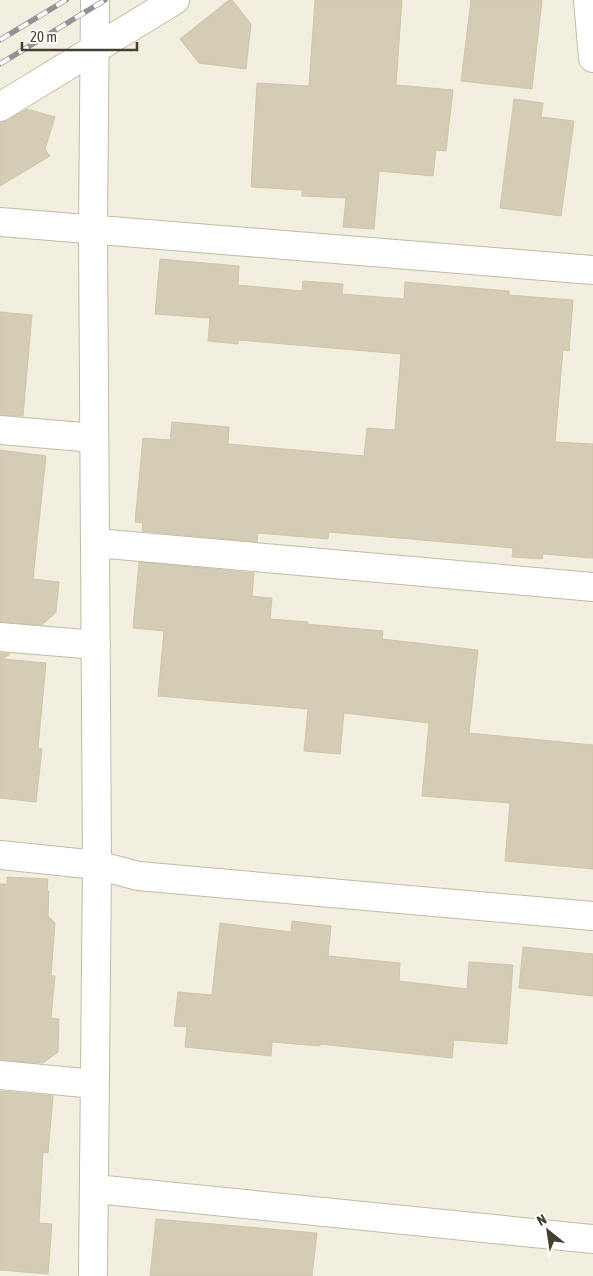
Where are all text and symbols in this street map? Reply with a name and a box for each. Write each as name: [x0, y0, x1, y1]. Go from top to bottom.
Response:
scale bar: [22, 20, 138, 52]
text: 20 m: [30, 28, 57, 45]
north arrow: [523, 1206, 573, 1256]
text: N: [534, 1211, 549, 1229]

